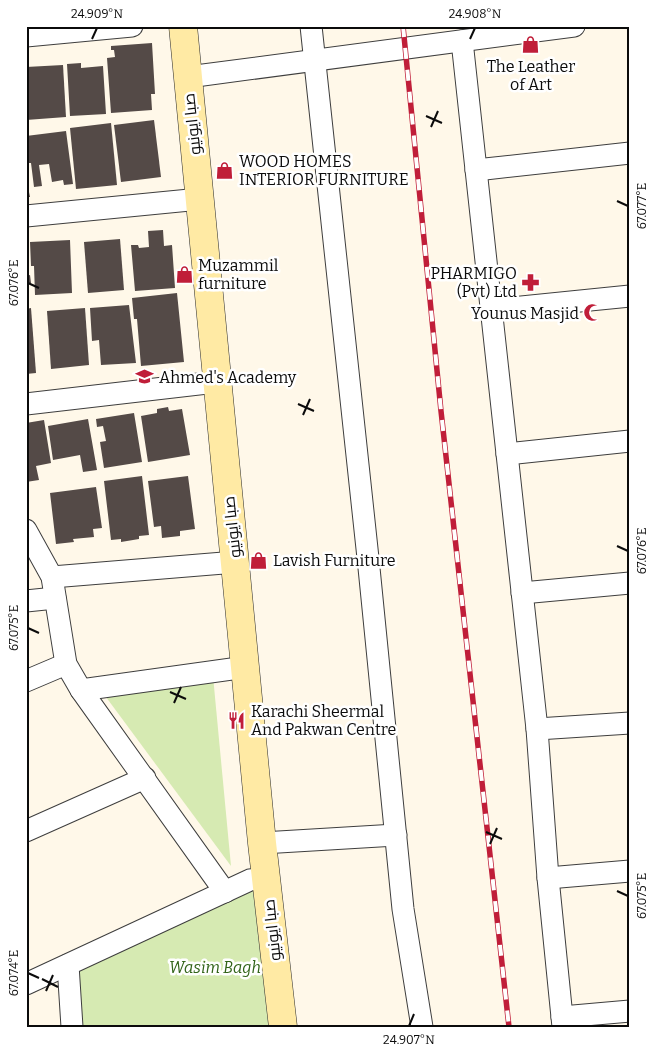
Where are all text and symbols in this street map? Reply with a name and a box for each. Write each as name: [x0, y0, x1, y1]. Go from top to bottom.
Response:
text: 24.909°N: [71, 7, 124, 21]
text: 24.908°N: [449, 7, 502, 21]
shop icon: The Leather of Art: [521, 35, 541, 55]
place label: The Leather of Art: [487, 57, 575, 94]
street label: صبا ایونیو: [179, 92, 205, 156]
place label: WOOD HOMES INTERIOR FURNITURE: [239, 152, 409, 189]
shop icon: WOOD HOMES INTERIOR FURNITURE: [215, 160, 235, 180]
text: 67.077°E: [635, 183, 649, 229]
place label: Muzammil furniture: [198, 256, 279, 293]
text: 67.076°E: [7, 260, 21, 306]
shop icon: Muzammil furniture: [174, 264, 194, 284]
place label: PHARMIGO (Pvt) Ltd: [431, 264, 518, 301]
pharmacy icon: PHARMIGO (Pvt) Ltd: [521, 272, 541, 292]
mosque icon: Younus Masjid: [583, 303, 603, 323]
place label: Younus Masjid: [471, 304, 580, 323]
school or university icon: Ahmed's Academy: [135, 367, 155, 387]
place label: Ahmed's Academy: [159, 368, 297, 387]
street label: صبا ایونیو: [219, 495, 245, 559]
text: 67.076°E: [635, 528, 649, 574]
shop icon: Lavish Furniture: [249, 550, 269, 570]
place label: Lavish Furniture: [273, 551, 396, 570]
text: 67.075°E: [7, 605, 21, 651]
place label: Karachi Sheermal And Pakwan Centre: [251, 702, 396, 739]
restaurant icon: Karachi Sheermal And Pakwan Centre: [227, 710, 247, 730]
text: 67.075°E: [635, 873, 649, 919]
street label: صبا ایونیو: [259, 898, 285, 962]
text: 67.074°E: [7, 950, 21, 996]
park label: Wasim Bagh: [169, 958, 261, 977]
text: 24.907°N: [383, 1033, 435, 1047]

